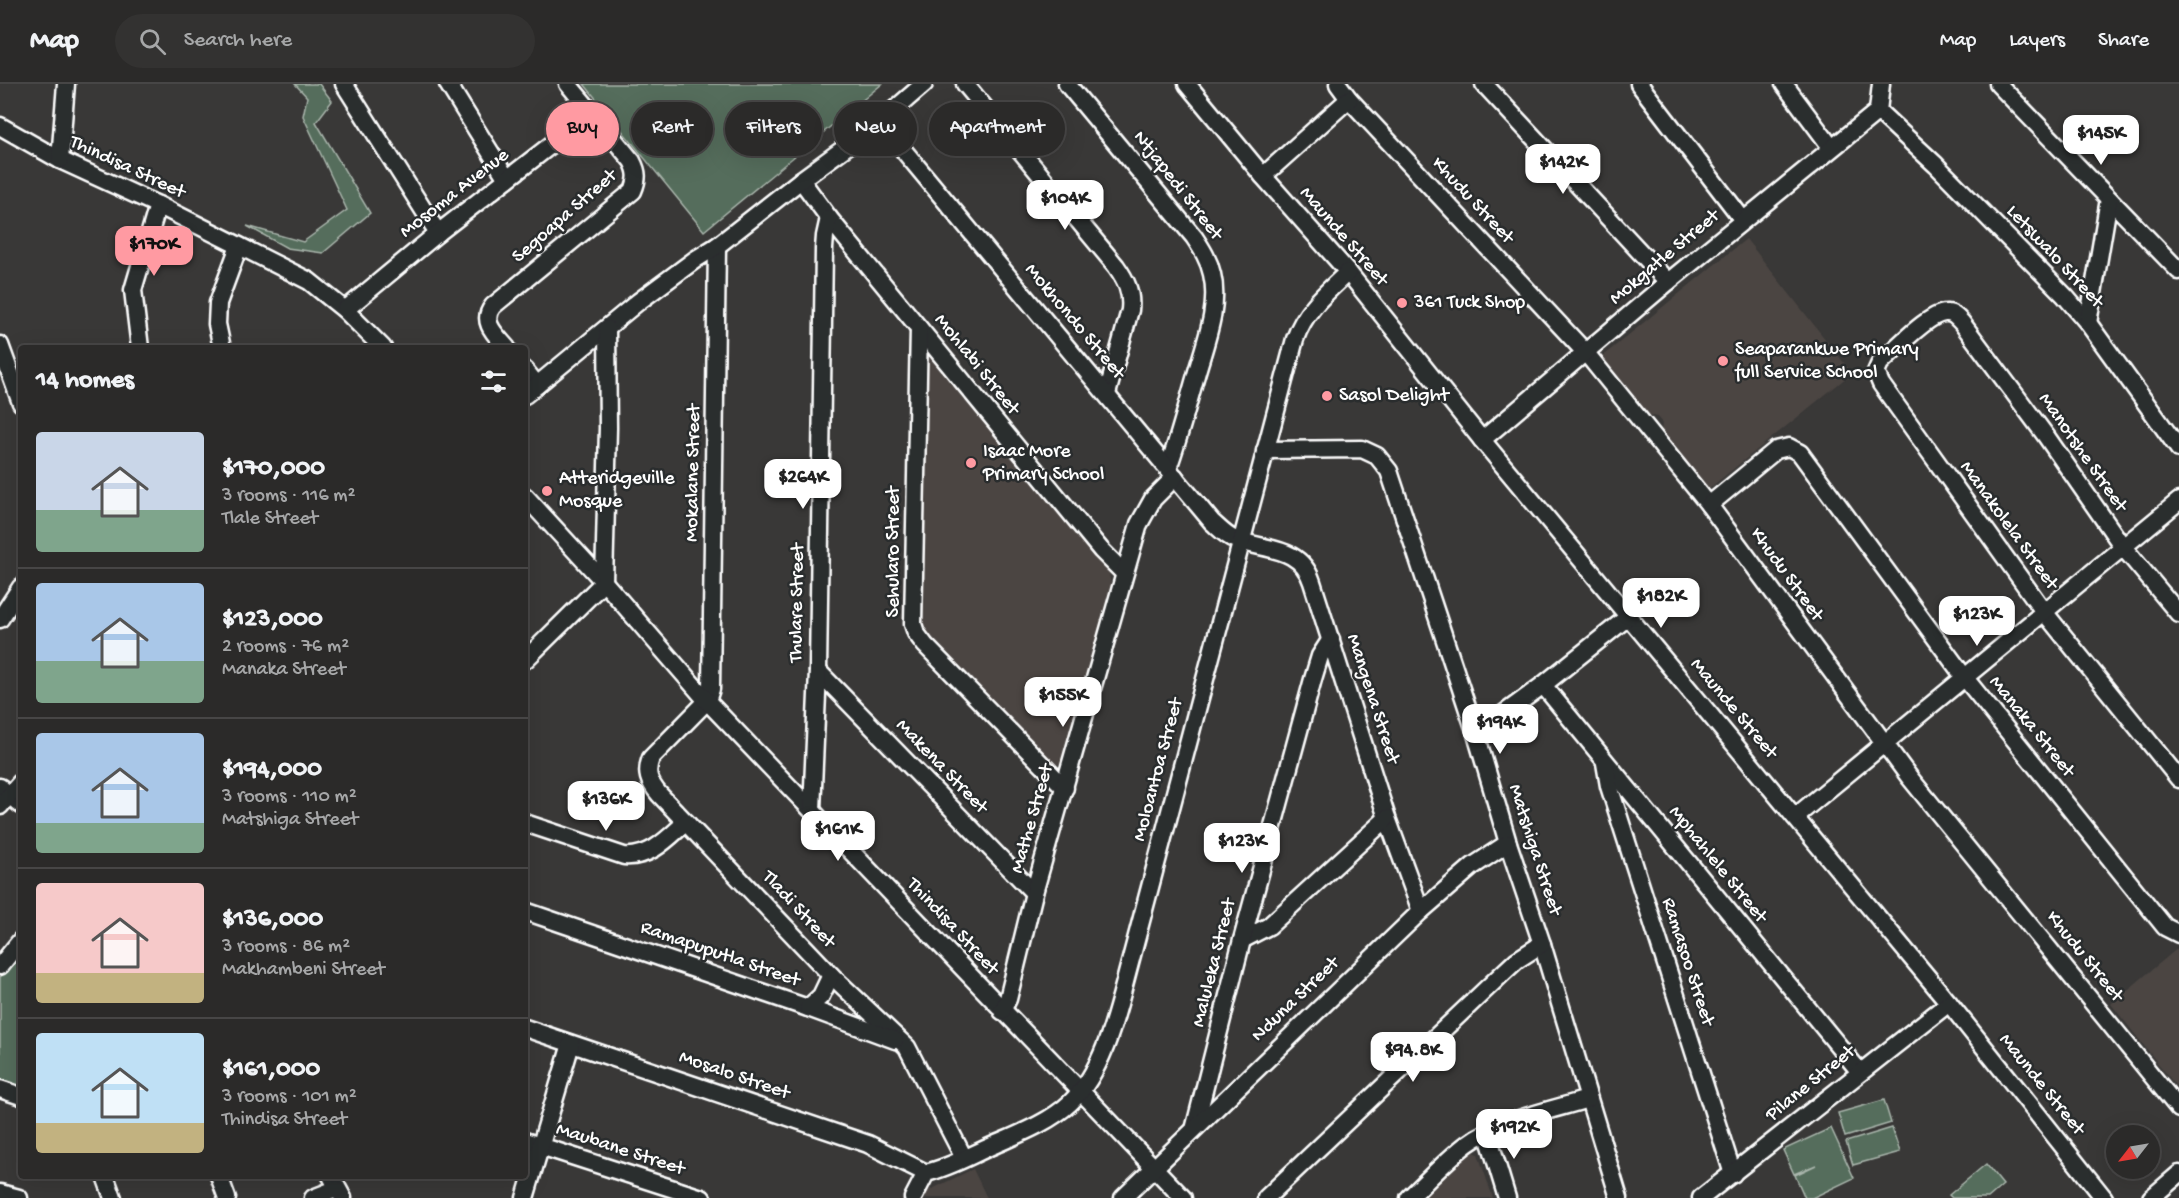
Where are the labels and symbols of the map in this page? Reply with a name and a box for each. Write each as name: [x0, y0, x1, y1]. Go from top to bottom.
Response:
pin: $145K: [2059, 115, 2143, 166]
street label: Ntjapedi Street: [1127, 127, 1228, 247]
street label: Thindisa Street: [65, 131, 190, 206]
street label: Mosoma Avenue: [396, 144, 515, 244]
pin: $142K: [1521, 144, 1605, 195]
street label: Khudu Street: [1426, 153, 1519, 251]
street label: Segoapa Street: [508, 164, 624, 269]
pin: $104K: [1023, 180, 1107, 231]
street label: Maunde Street: [1294, 183, 1394, 293]
street label: Letswalo Street: [2000, 201, 2109, 315]
street label: Mokgatle Street: [1605, 204, 1726, 311]
pin: $170K: [112, 226, 196, 277]
street label: Mokhondo Street: [1019, 259, 1130, 386]
place label: 361 Tuck Shop: [1413, 292, 1525, 315]
marker: 361 Tuck Shop: [1395, 296, 1409, 310]
street label: Mohlabi Street: [928, 310, 1025, 422]
place label: Seaparankwe Primary full Service School: [1734, 339, 1919, 385]
marker: Seaparankwe Primary full Service School: [1716, 354, 1730, 368]
place label: Sasol Delight: [1339, 385, 1450, 408]
marker: Sasol Delight: [1320, 389, 1334, 403]
street label: Manotshe Street: [2033, 389, 2132, 518]
street label: Mokalane Street: [681, 402, 707, 542]
place label: Isaac More Primary School: [982, 441, 1104, 487]
marker: Isaac More Primary School: [964, 456, 978, 470]
street label: Manakolela Street: [1954, 457, 2063, 596]
pin: $264K: [761, 459, 845, 510]
place label: Atteridgeville Mosque: [559, 468, 675, 514]
marker: Atteridgeville Mosque: [540, 484, 554, 498]
street label: Sehularo Street: [883, 485, 906, 617]
street label: Khudu Street: [1744, 524, 1829, 628]
street label: Thulare Street: [785, 542, 811, 664]
pin: $182K: [1619, 578, 1703, 629]
pin: $123K: [1935, 596, 2019, 647]
street label: Mangena Street: [1340, 631, 1404, 768]
street label: Maunde Street: [1684, 654, 1783, 765]
street label: Manaka Street: [1983, 672, 2080, 784]
pin: $155K: [1021, 677, 1105, 728]
street label: Moloantoa Street: [1129, 694, 1190, 844]
pin: $194K: [1458, 704, 1542, 755]
street label: Makena Street: [890, 715, 993, 821]
street label: Mathe Street: [1006, 760, 1060, 876]
pin: $136K: [564, 781, 648, 832]
street label: Matshiga Street: [1502, 782, 1567, 920]
street label: Mphahlele Street: [1663, 802, 1772, 930]
pin: $161K: [796, 811, 880, 862]
pin: $123K: [1200, 823, 1284, 874]
street label: Tladi Street: [756, 866, 841, 955]
street label: Thindisa Street: [900, 873, 1004, 982]
street label: Maluleka Street: [1188, 895, 1243, 1030]
street label: Ramasoo Street: [1656, 895, 1719, 1031]
street label: Khudu Street: [2040, 907, 2129, 1009]
street label: Ramapuputla Street: [637, 917, 804, 994]
street label: Nduna Street: [1247, 951, 1346, 1047]
street label: Maunde Street: [1993, 1030, 2090, 1142]
pin: $94.8K: [1364, 1032, 1462, 1083]
street label: Pilane Street: [1761, 1040, 1862, 1128]
street label: Mosalo Street: [676, 1046, 794, 1106]
pin: $192K: [1472, 1109, 1556, 1160]
street label: Maubane Street: [553, 1118, 689, 1182]
north arrow: [2106, 1125, 2160, 1179]

